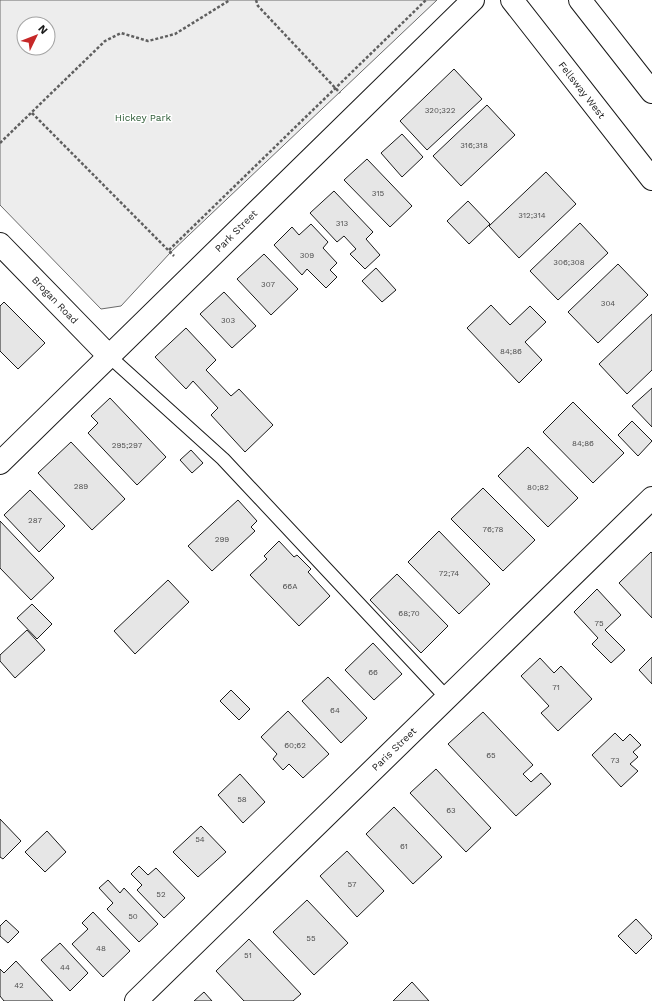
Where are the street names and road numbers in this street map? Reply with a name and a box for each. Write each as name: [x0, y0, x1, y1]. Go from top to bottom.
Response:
street label: Fellsway West: [557, 60, 608, 121]
street label: Park Street: [213, 207, 260, 254]
street label: Brogan Road: [30, 274, 80, 326]
street label: Paris Street: [370, 725, 419, 773]

